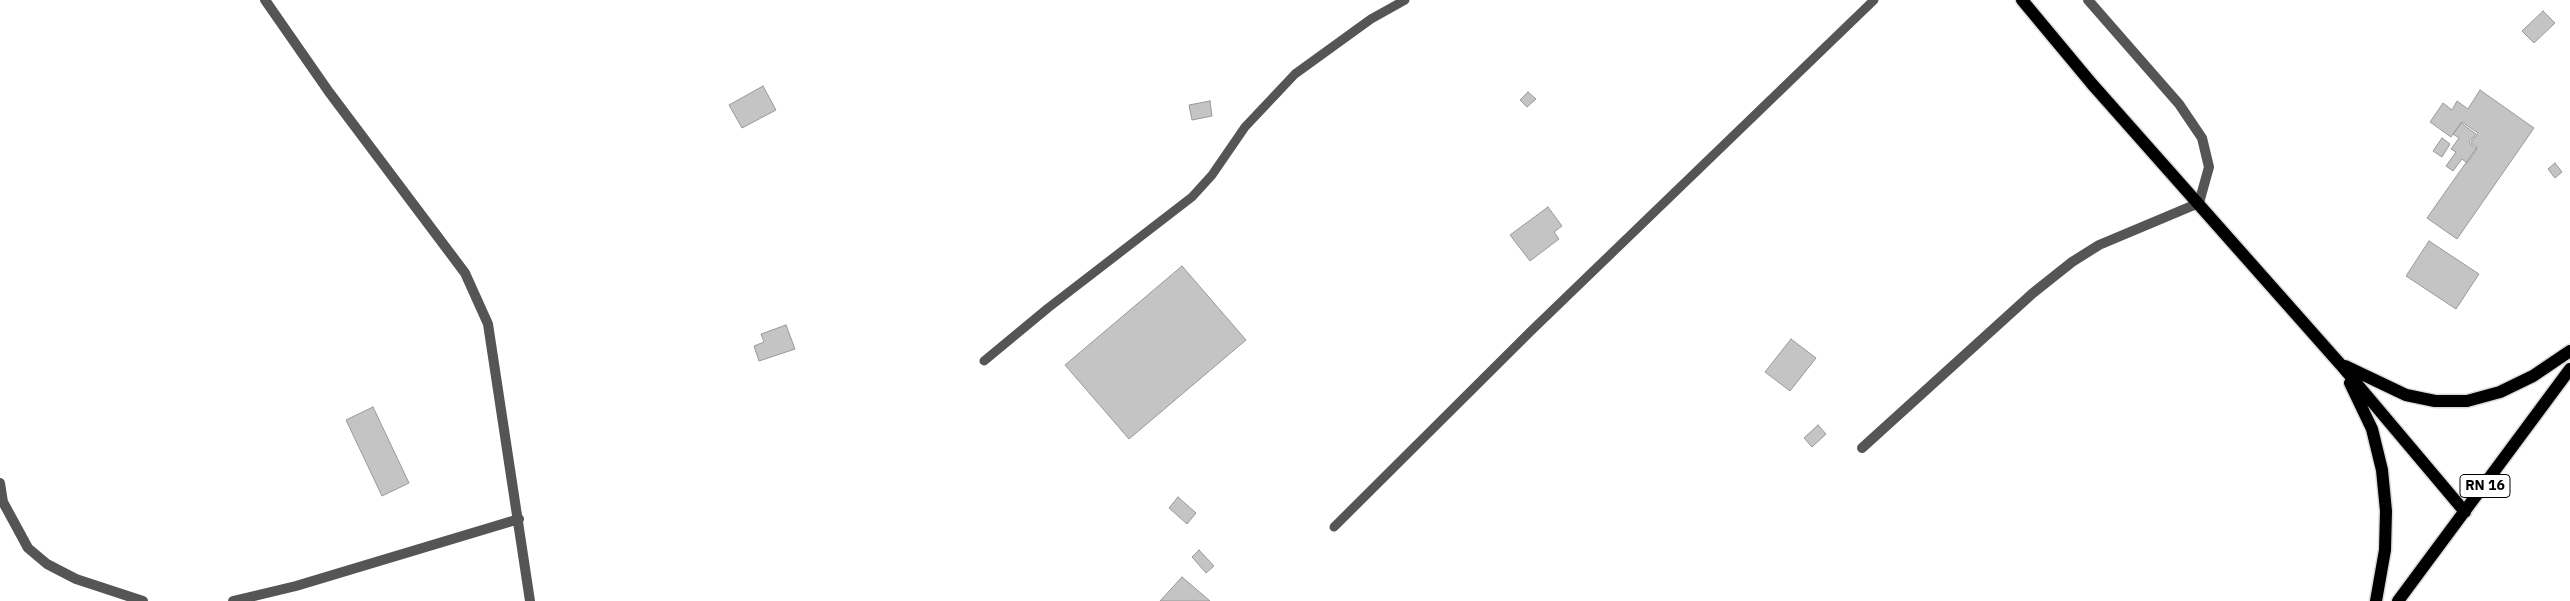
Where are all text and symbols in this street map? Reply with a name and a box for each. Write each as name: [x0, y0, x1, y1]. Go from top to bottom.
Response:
road number: RN 16: [2460, 474, 2510, 498]

